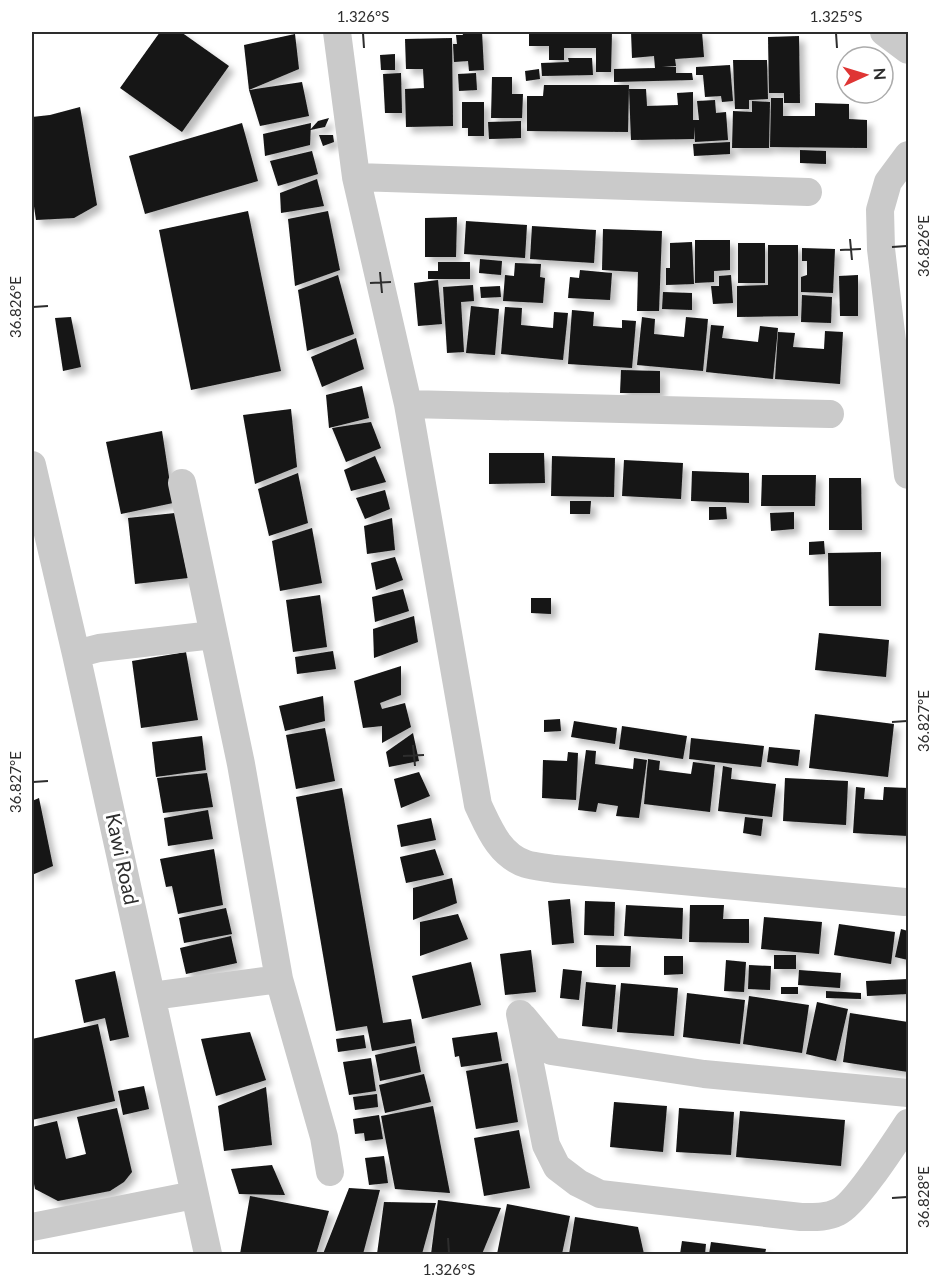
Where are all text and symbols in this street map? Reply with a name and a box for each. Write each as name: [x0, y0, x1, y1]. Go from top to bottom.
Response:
text: 1.326°S: [337, 7, 389, 25]
text: 1.325°S: [810, 7, 862, 25]
north arrow: [835, 45, 895, 105]
text: N: [871, 67, 890, 81]
text: 36.826°E: [914, 215, 932, 277]
text: 36.826°E: [6, 276, 24, 338]
text: 36.827°E: [914, 690, 932, 752]
text: 36.827°E: [6, 751, 24, 813]
street label: Kawi Road: [102, 811, 144, 907]
text: 36.828°E: [914, 1166, 932, 1228]
text: 1.326°S: [423, 1260, 475, 1278]

